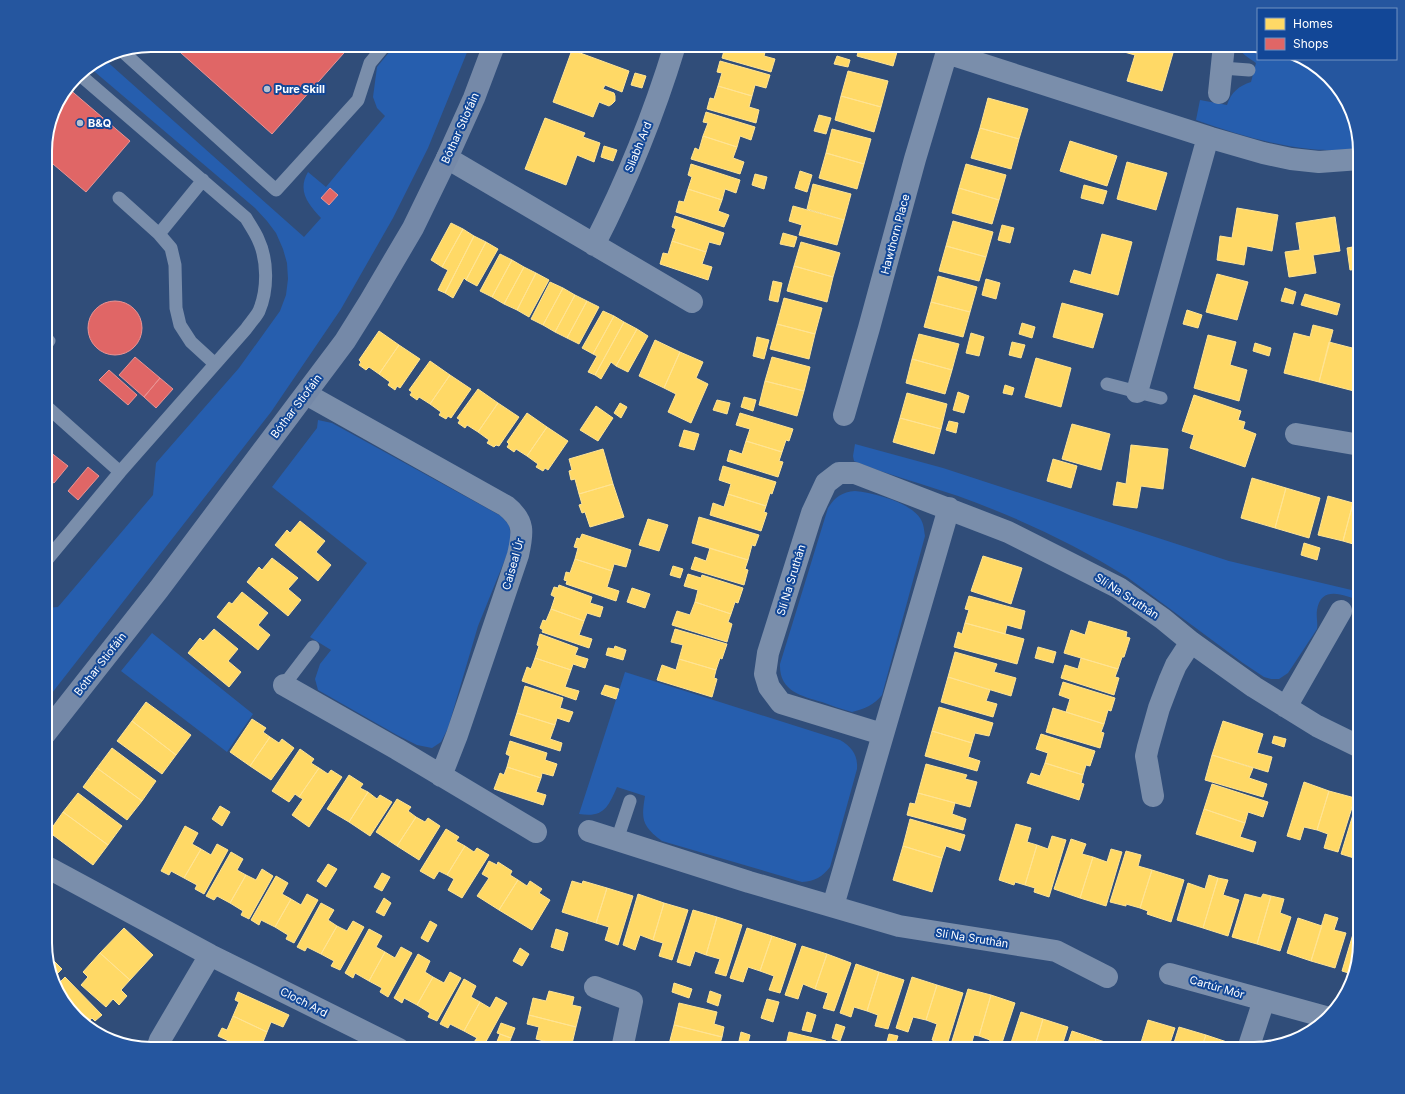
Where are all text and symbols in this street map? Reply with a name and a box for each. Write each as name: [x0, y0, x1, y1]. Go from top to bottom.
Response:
legend: [1257, 8, 1397, 60]
text: Homes: [1293, 16, 1333, 31]
text: Shops: [1293, 36, 1329, 51]
place label: Pure Skill: [275, 82, 325, 96]
marker: Pure Skill: [262, 84, 272, 94]
street label: Bóthar Stiofáin: [438, 90, 482, 166]
place label: B&Q: [88, 116, 111, 130]
marker: B&Q: [75, 118, 85, 128]
street label: Sliabh Ard: [622, 120, 654, 174]
street label: Hawthorn Place: [878, 192, 912, 276]
street label: Bóthar Stiofáin: [267, 371, 325, 441]
street label: Caiseal Úr: [499, 536, 527, 592]
street label: Slí Na Sruthán: [774, 543, 808, 617]
street label: Slí Na Sruthán: [1092, 570, 1162, 622]
street label: Bóthar Stiofáin: [71, 630, 129, 698]
street label: Slí Na Sruthán: [935, 925, 1009, 951]
street label: Cartúr Mór: [1188, 972, 1246, 1002]
street label: Cloch Ard: [278, 984, 330, 1020]

